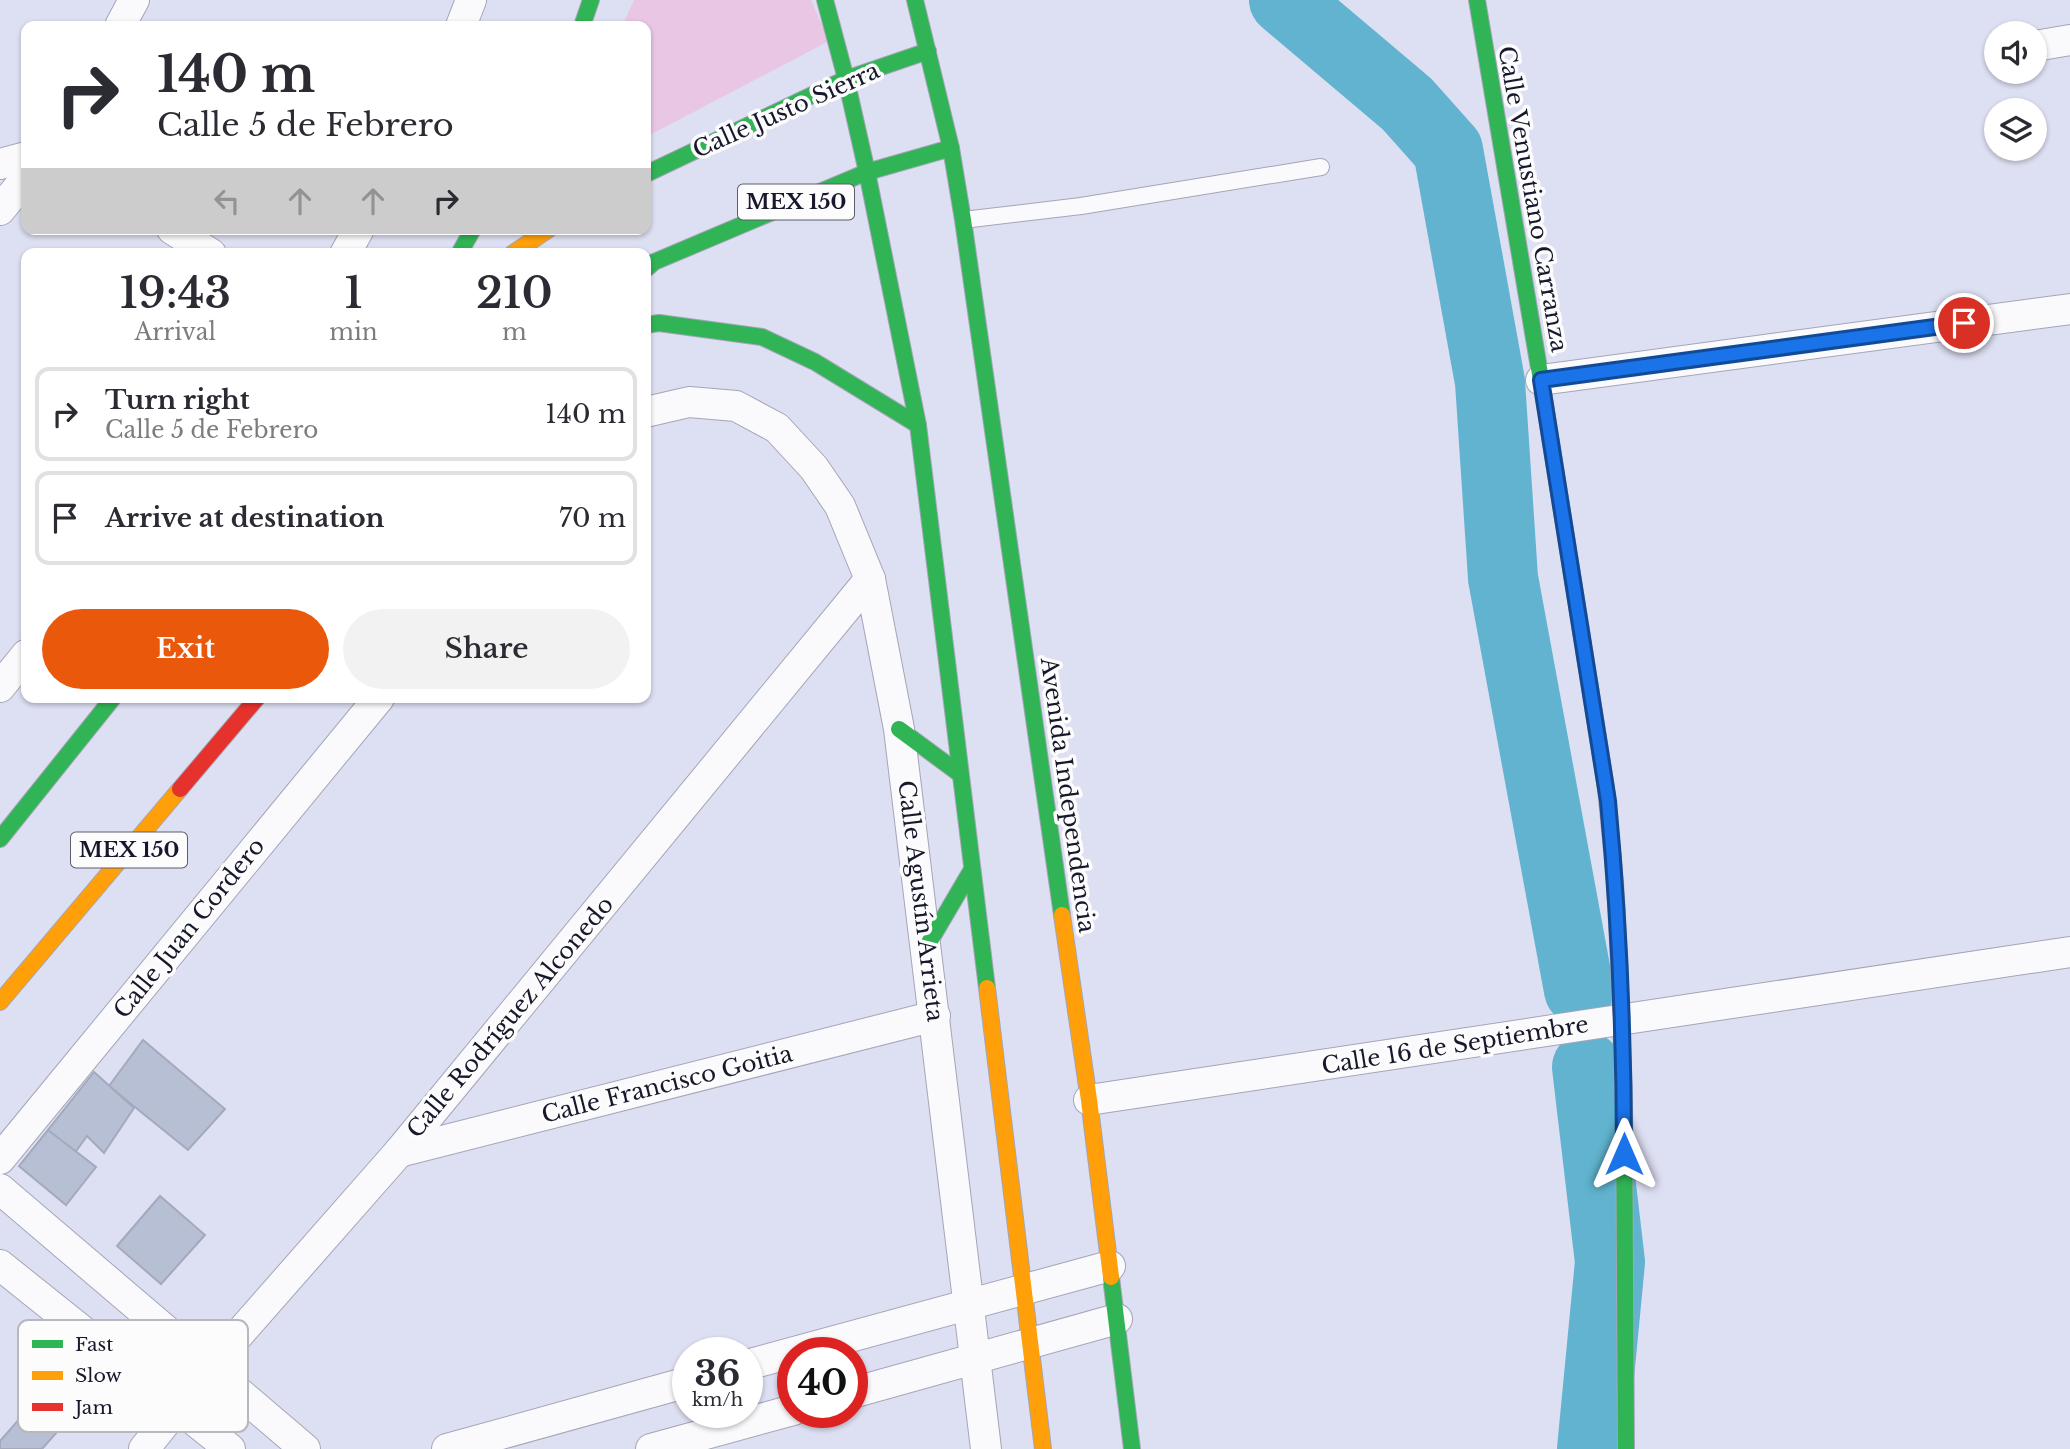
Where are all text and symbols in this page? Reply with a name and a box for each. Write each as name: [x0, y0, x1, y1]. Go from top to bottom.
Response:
map controls: [1984, 21, 2047, 161]
button: sound: [1984, 21, 2047, 84]
text: 140 m: [157, 44, 315, 105]
street label: Calle Venustiano Carranza: [1492, 44, 1574, 354]
icon: right: [42, 49, 133, 140]
street label: Calle Justo Sierra: [688, 56, 884, 164]
button: layers: [1984, 98, 2047, 161]
text: Calle 5 de Febrero: [157, 105, 454, 145]
icon: left: [208, 182, 246, 220]
icon: ahead: [281, 182, 319, 220]
icon: ahead: [354, 182, 392, 220]
icon: right: [427, 182, 465, 220]
road number: MEX 150: [738, 184, 854, 220]
text: 19:43: [119, 267, 231, 319]
text: 1: [344, 267, 363, 319]
text: 210: [476, 267, 553, 319]
pin: [1934, 293, 1994, 353]
icon: arrive: [1945, 304, 1983, 342]
text: Arrival: [134, 318, 216, 346]
text: min: [329, 318, 378, 346]
text: m: [502, 318, 527, 346]
text: Turn right: [105, 384, 250, 416]
icon: right: [46, 395, 84, 433]
text: 140 m: [545, 398, 626, 430]
text: Calle 5 de Febrero: [105, 416, 318, 444]
icon: arrive: [46, 499, 84, 537]
text: Arrive at destination: [105, 502, 385, 534]
text: 70 m: [559, 502, 626, 534]
button: Exit: [42, 609, 329, 689]
button: Share: [343, 609, 630, 689]
street label: Avenida Independencia: [1035, 655, 1101, 935]
street label: Calle Agustín Arrieta: [892, 779, 950, 1023]
road number: MEX 150: [71, 832, 187, 868]
street label: Calle Juan Cordero: [108, 832, 270, 1024]
street label: Calle Rodríguez Alconedo: [401, 891, 619, 1143]
street label: Calle 16 de Septiembre: [1320, 1010, 1590, 1080]
street label: Calle Francisco Goitia: [539, 1039, 796, 1129]
position arrow: [1587, 1117, 1661, 1191]
legend: [18, 1320, 248, 1432]
text: Fast: [75, 1333, 114, 1356]
speed limit sign: 40: [777, 1337, 868, 1428]
text: 36: [695, 1352, 740, 1395]
text: Slow: [75, 1364, 122, 1387]
text: km/h: [692, 1389, 743, 1411]
text: Jam: [72, 1396, 113, 1419]

